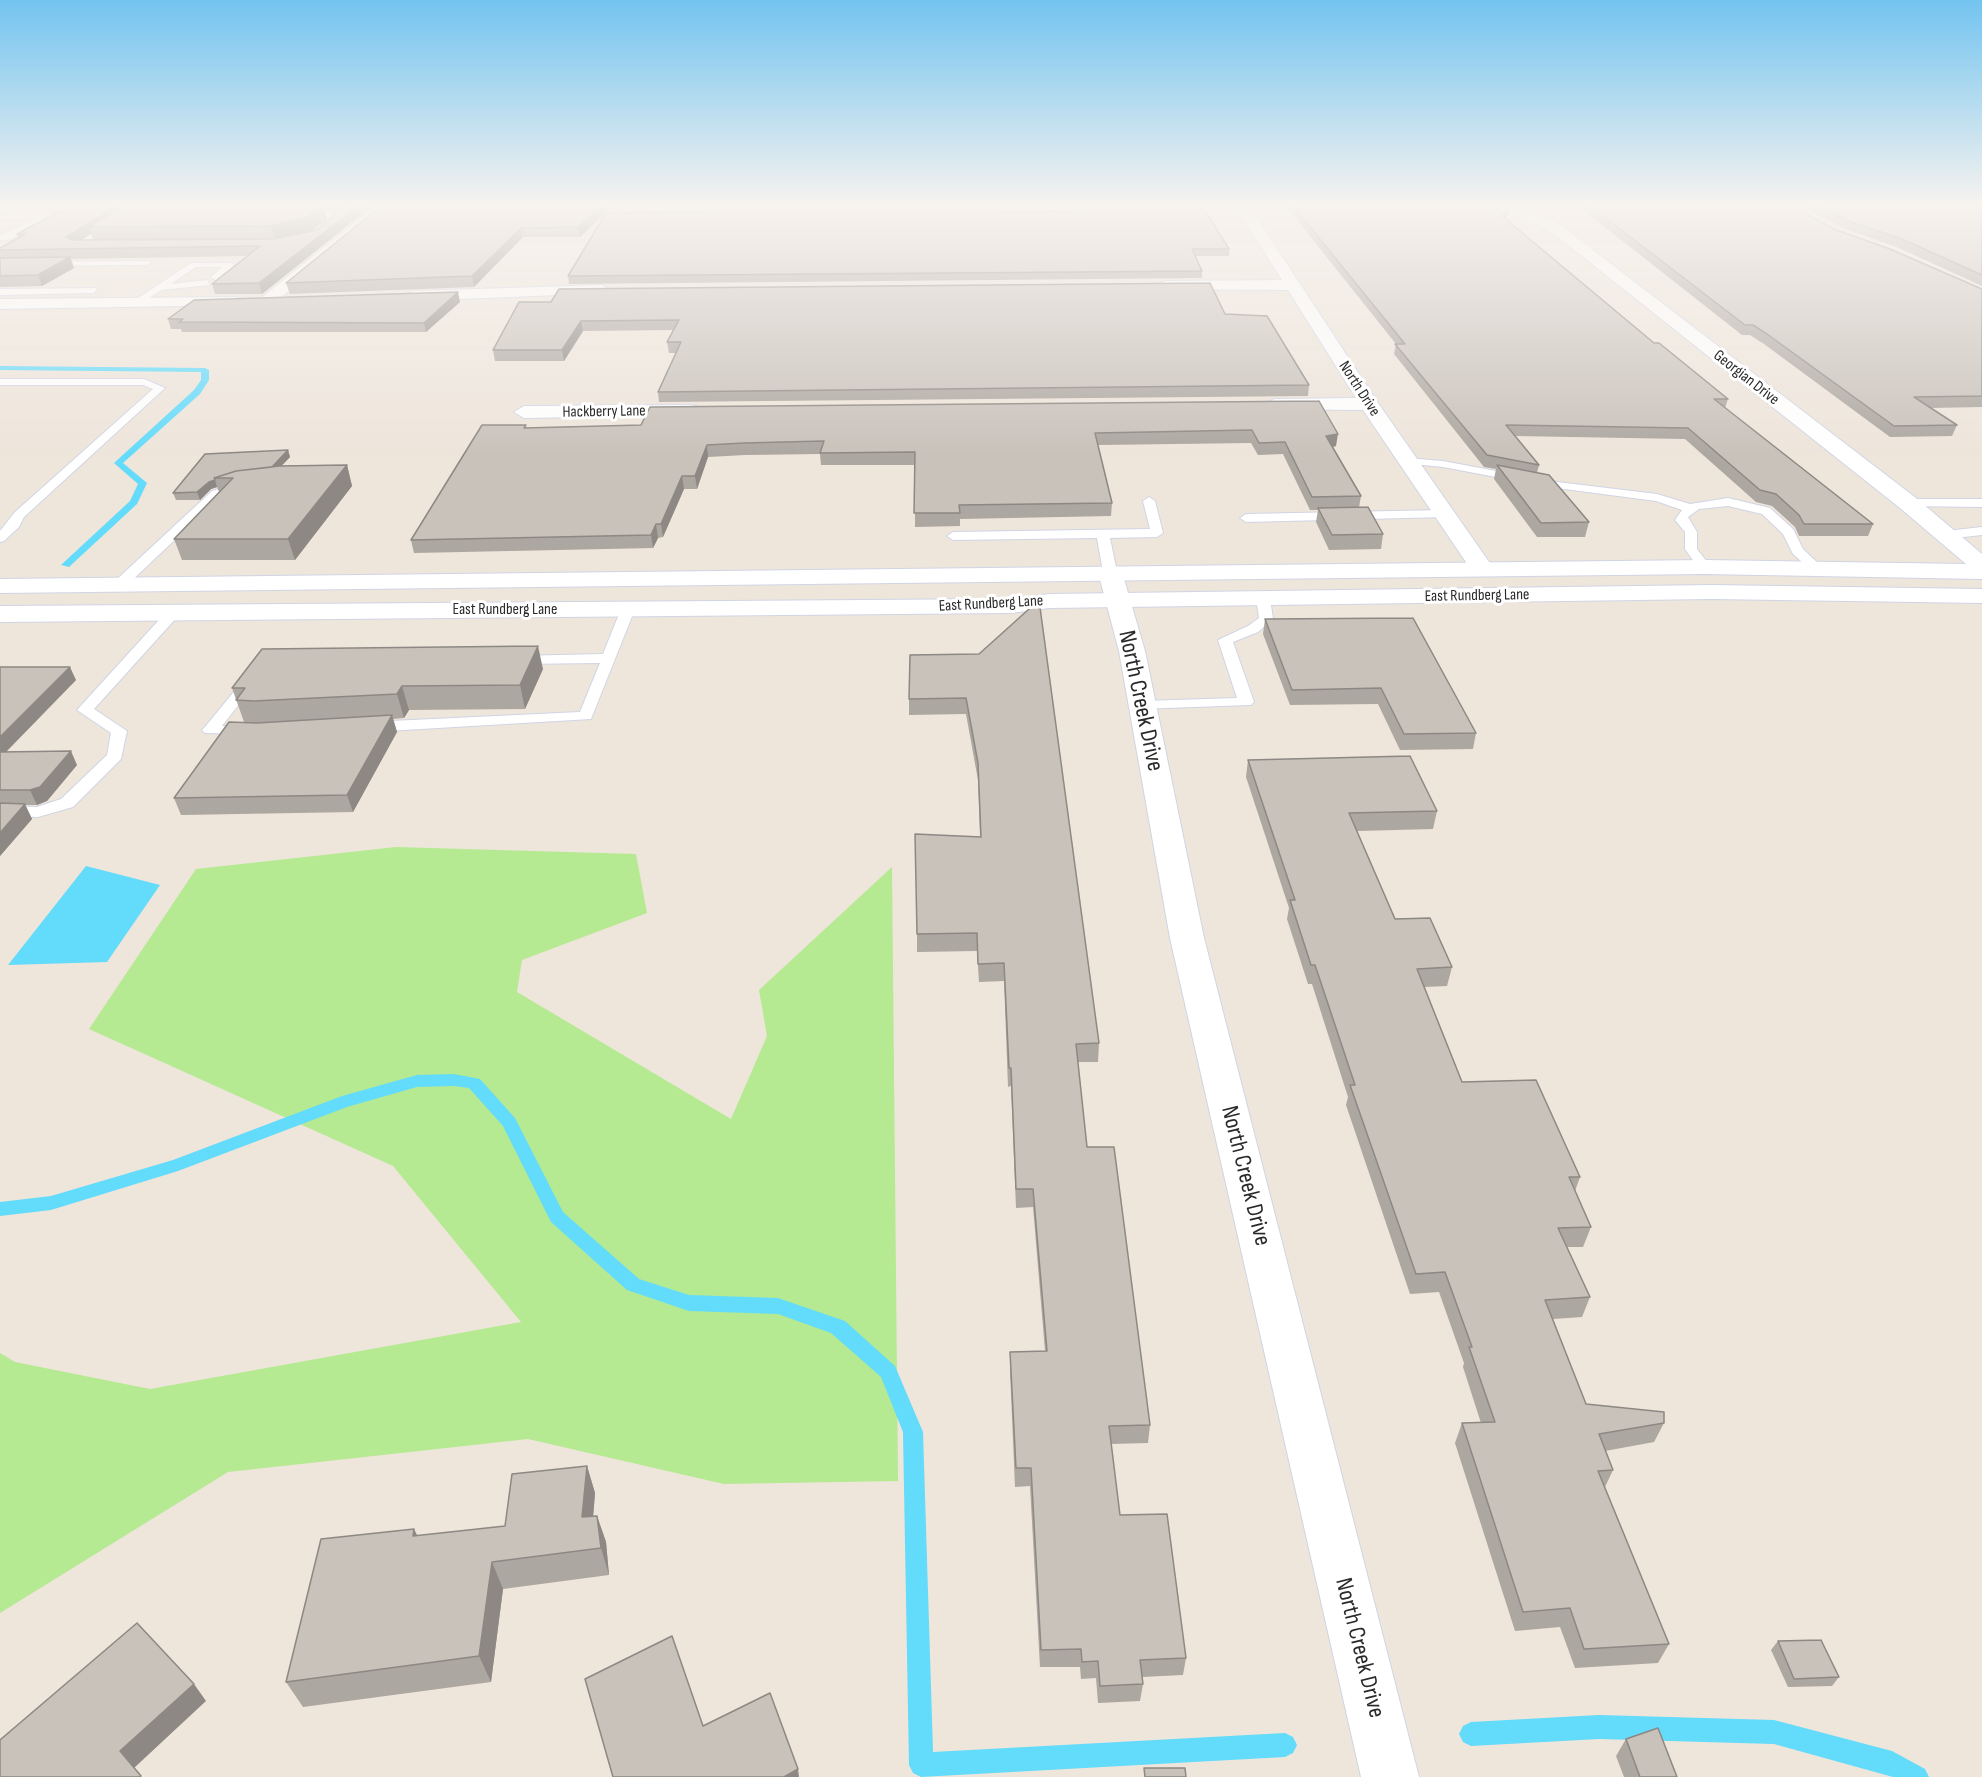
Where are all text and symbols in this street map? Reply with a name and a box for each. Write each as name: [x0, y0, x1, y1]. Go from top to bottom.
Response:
street label: Georgian Drive: [1709, 346, 1783, 410]
street label: North Drive: [1334, 358, 1384, 420]
street label: Hackberry Lane: [562, 402, 646, 422]
street label: East Rundberg Lane: [1424, 585, 1530, 607]
street label: East Rundberg Lane: [938, 592, 1044, 616]
street label: East Rundberg Lane: [453, 600, 557, 620]
street label: North Creek Drive: [1111, 628, 1169, 774]
street label: North Creek Drive: [1214, 1103, 1276, 1249]
street label: North Creek Drive: [1328, 1575, 1390, 1721]

